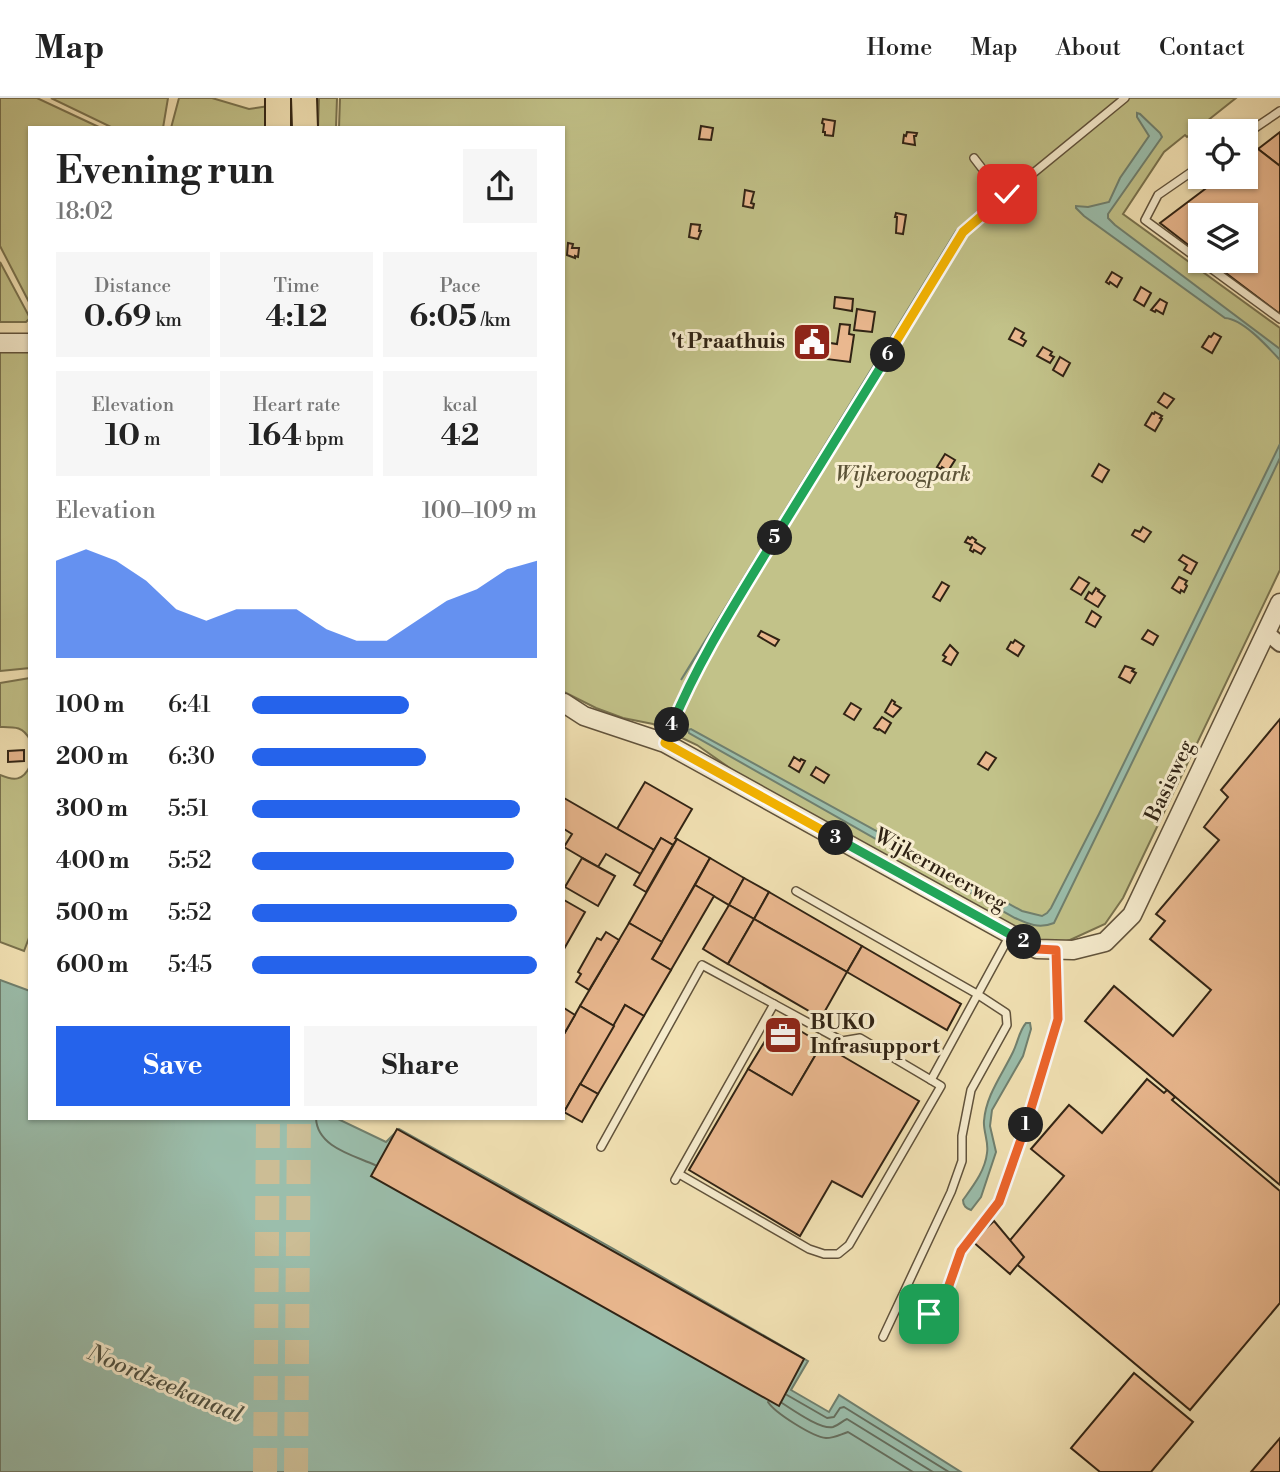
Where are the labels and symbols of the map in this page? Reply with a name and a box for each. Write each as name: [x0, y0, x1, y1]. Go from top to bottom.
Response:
pin: [977, 164, 1037, 224]
public building icon: 't Praathuis: [791, 321, 833, 363]
place label: 't Praathuis: [671, 329, 785, 355]
pin: 6: [870, 338, 906, 372]
park label: Wijkeroogpark: [835, 462, 971, 488]
pin: 5: [758, 520, 792, 556]
pin: 4: [654, 708, 690, 742]
street label: Basisweg: [1139, 736, 1200, 827]
pin: 3: [818, 820, 854, 856]
street label: Wijkermeerweg: [868, 822, 1011, 917]
pin: 2: [1006, 924, 1042, 960]
place label: BUKO Infrasupport: [810, 1010, 940, 1060]
office icon: BUKO Infrasupport: [762, 1014, 804, 1056]
pin: 1: [1009, 1108, 1044, 1142]
pin: [899, 1284, 959, 1344]
water label: Noordzeekanaal: [82, 1338, 247, 1430]

